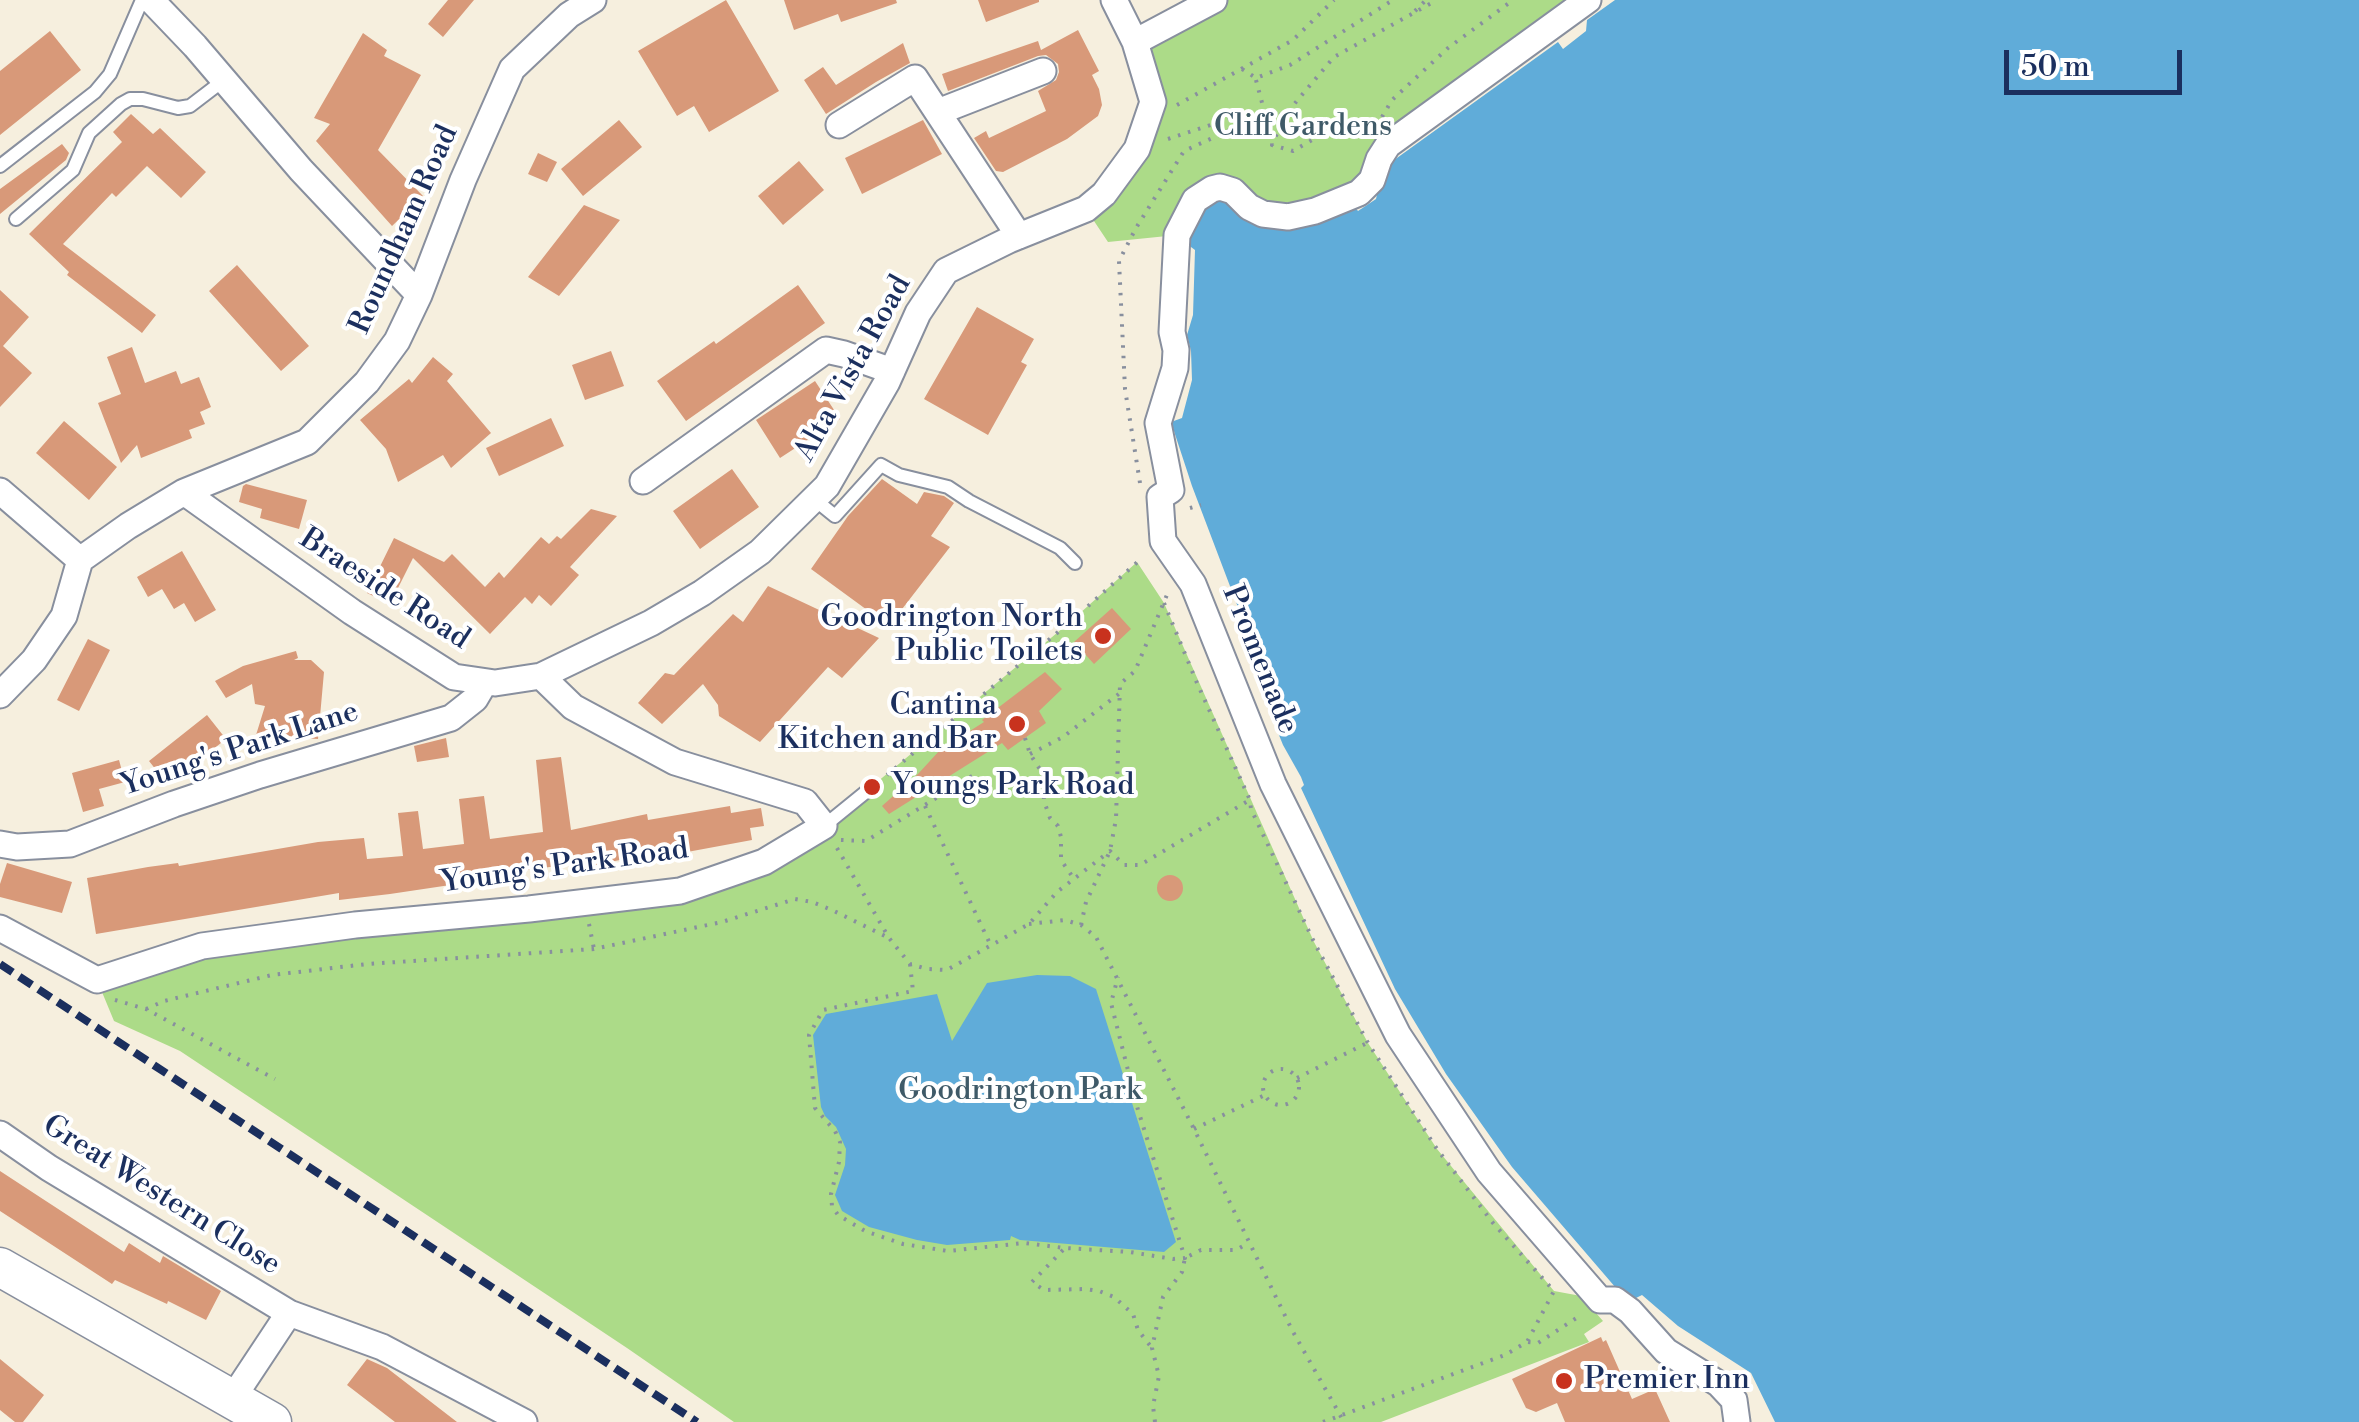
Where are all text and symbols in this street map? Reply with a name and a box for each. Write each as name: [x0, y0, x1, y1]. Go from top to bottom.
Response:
scale bar: [2009, 30, 2186, 92]
text: 50 m: [2021, 48, 2090, 86]
park label: Cliff Gardens: [1214, 110, 1392, 146]
street label: Roundham Road: [343, 120, 467, 340]
street label: Alta Vista Road: [788, 270, 920, 468]
street label: Braeside Road: [292, 522, 476, 658]
street label: Promenade: [1213, 581, 1305, 739]
place label: Goodrington North Public Toilets: [821, 601, 1083, 672]
marker: Goodrington North Public Toilets: [1092, 625, 1114, 647]
place label: Cantina Kitchen and Bar: [778, 689, 997, 760]
street label: Young's Park Lane: [117, 695, 363, 805]
marker: Cantina Kitchen and Bar: [1006, 713, 1028, 735]
place label: Youngs Park Road: [892, 769, 1134, 805]
marker: Youngs Park Road: [861, 776, 883, 798]
street label: Young's Park Road: [439, 832, 691, 902]
park label: Goodrington Park: [898, 1074, 1142, 1110]
street label: Great Western Close: [36, 1108, 286, 1284]
place label: Premier Inn: [1584, 1363, 1750, 1399]
marker: Premier Inn: [1553, 1370, 1575, 1392]

